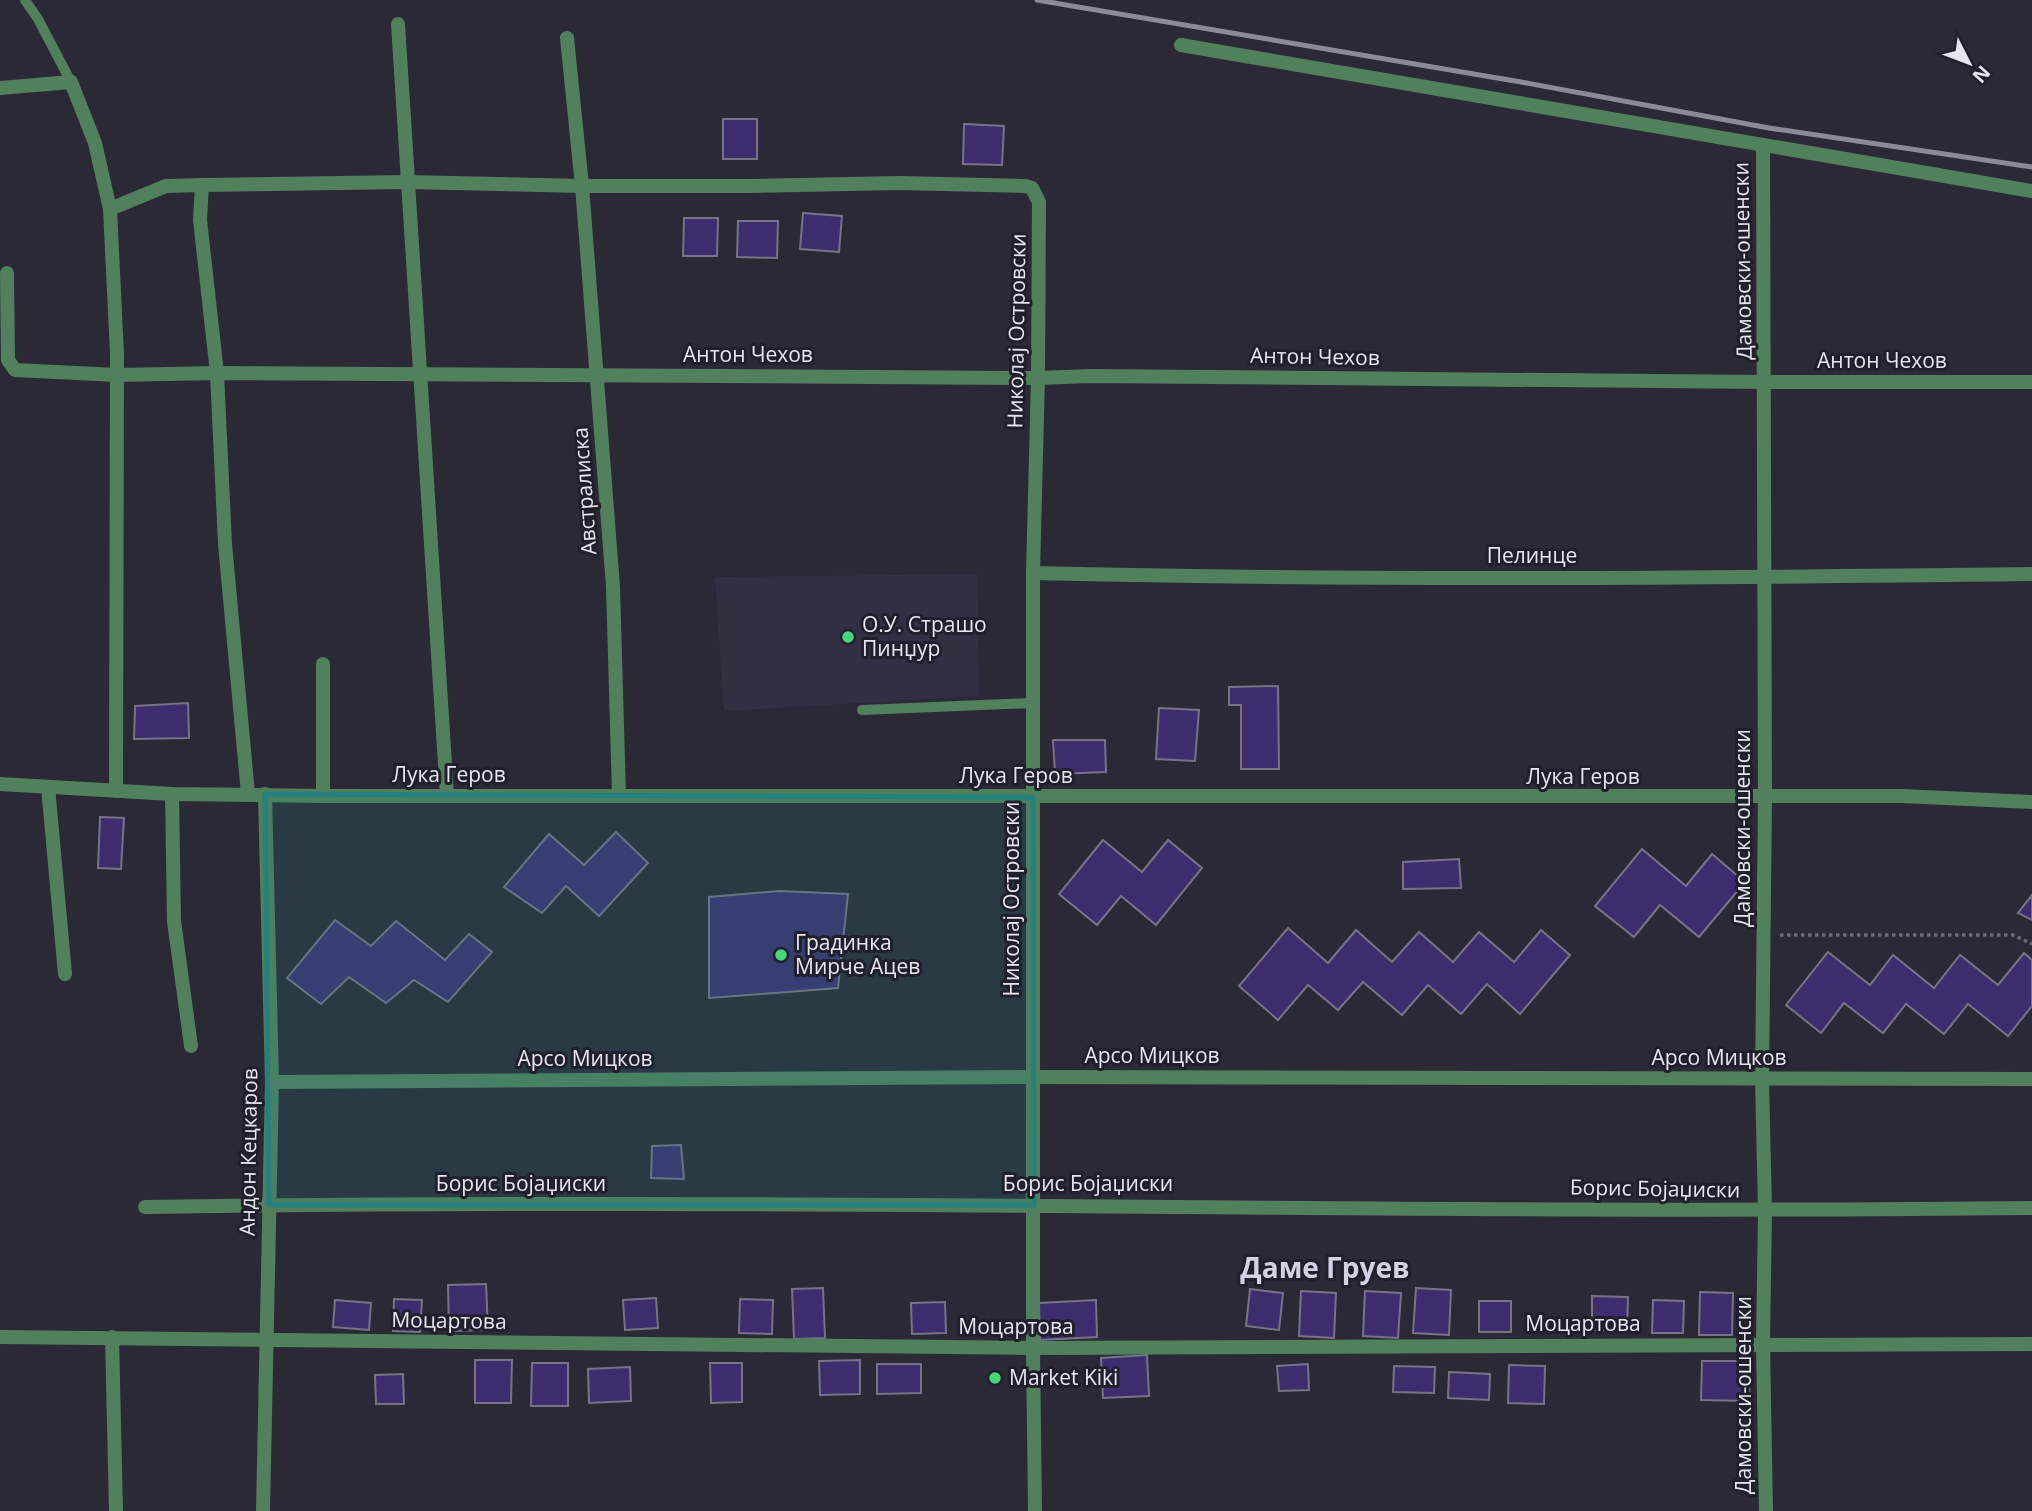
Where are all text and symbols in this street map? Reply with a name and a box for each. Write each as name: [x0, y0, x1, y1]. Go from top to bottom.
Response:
north arrow: [1934, 28, 2004, 98]
text: N: [1967, 60, 1996, 89]
street label: Дамовски-ошенски: [1726, 162, 1758, 360]
street label: Николај Островски: [1000, 233, 1032, 429]
street label: Антон Чехов: [683, 340, 813, 368]
street label: Антон Чехов: [1250, 341, 1380, 371]
street label: Антон Чехов: [1817, 346, 1947, 374]
street label: Австралиска: [566, 426, 602, 556]
street label: Пелинце: [1487, 541, 1577, 569]
place label: О.У. Страшо Пинџур: [862, 610, 987, 662]
marker: О.У. Страшо Пинџур: [840, 629, 856, 645]
street label: Дамовски-ошенски: [1728, 729, 1756, 927]
street label: Лука Геров: [392, 760, 506, 788]
street label: Лука Геров: [959, 761, 1073, 789]
street label: Лука Геров: [1526, 762, 1640, 790]
street label: Николај Островски: [997, 802, 1025, 996]
place label: Градинка Мирче Ацев: [795, 928, 920, 980]
marker: Градинка Мирче Ацев: [773, 947, 789, 963]
street label: Арсо Мицков: [1084, 1041, 1220, 1069]
street label: Арсо Мицков: [1651, 1043, 1787, 1071]
street label: Арсо Мицков: [517, 1044, 653, 1072]
street label: Андон Кецкаров: [233, 1068, 263, 1236]
street label: Борис Бојаџиски: [436, 1169, 606, 1197]
street label: Борис Бојаџиски: [1003, 1169, 1173, 1197]
street label: Борис Бојаџиски: [1570, 1173, 1740, 1203]
district label: Даме Груев: [1240, 1248, 1410, 1286]
street label: Дамовски-ошенски: [1729, 1296, 1757, 1494]
street label: Моцартова: [391, 1305, 507, 1335]
street label: Моцартова: [1525, 1309, 1641, 1337]
street label: Моцартова: [958, 1312, 1074, 1340]
place label: Market Kiki: [1009, 1363, 1118, 1391]
marker: Market Kiki: [987, 1370, 1003, 1386]

